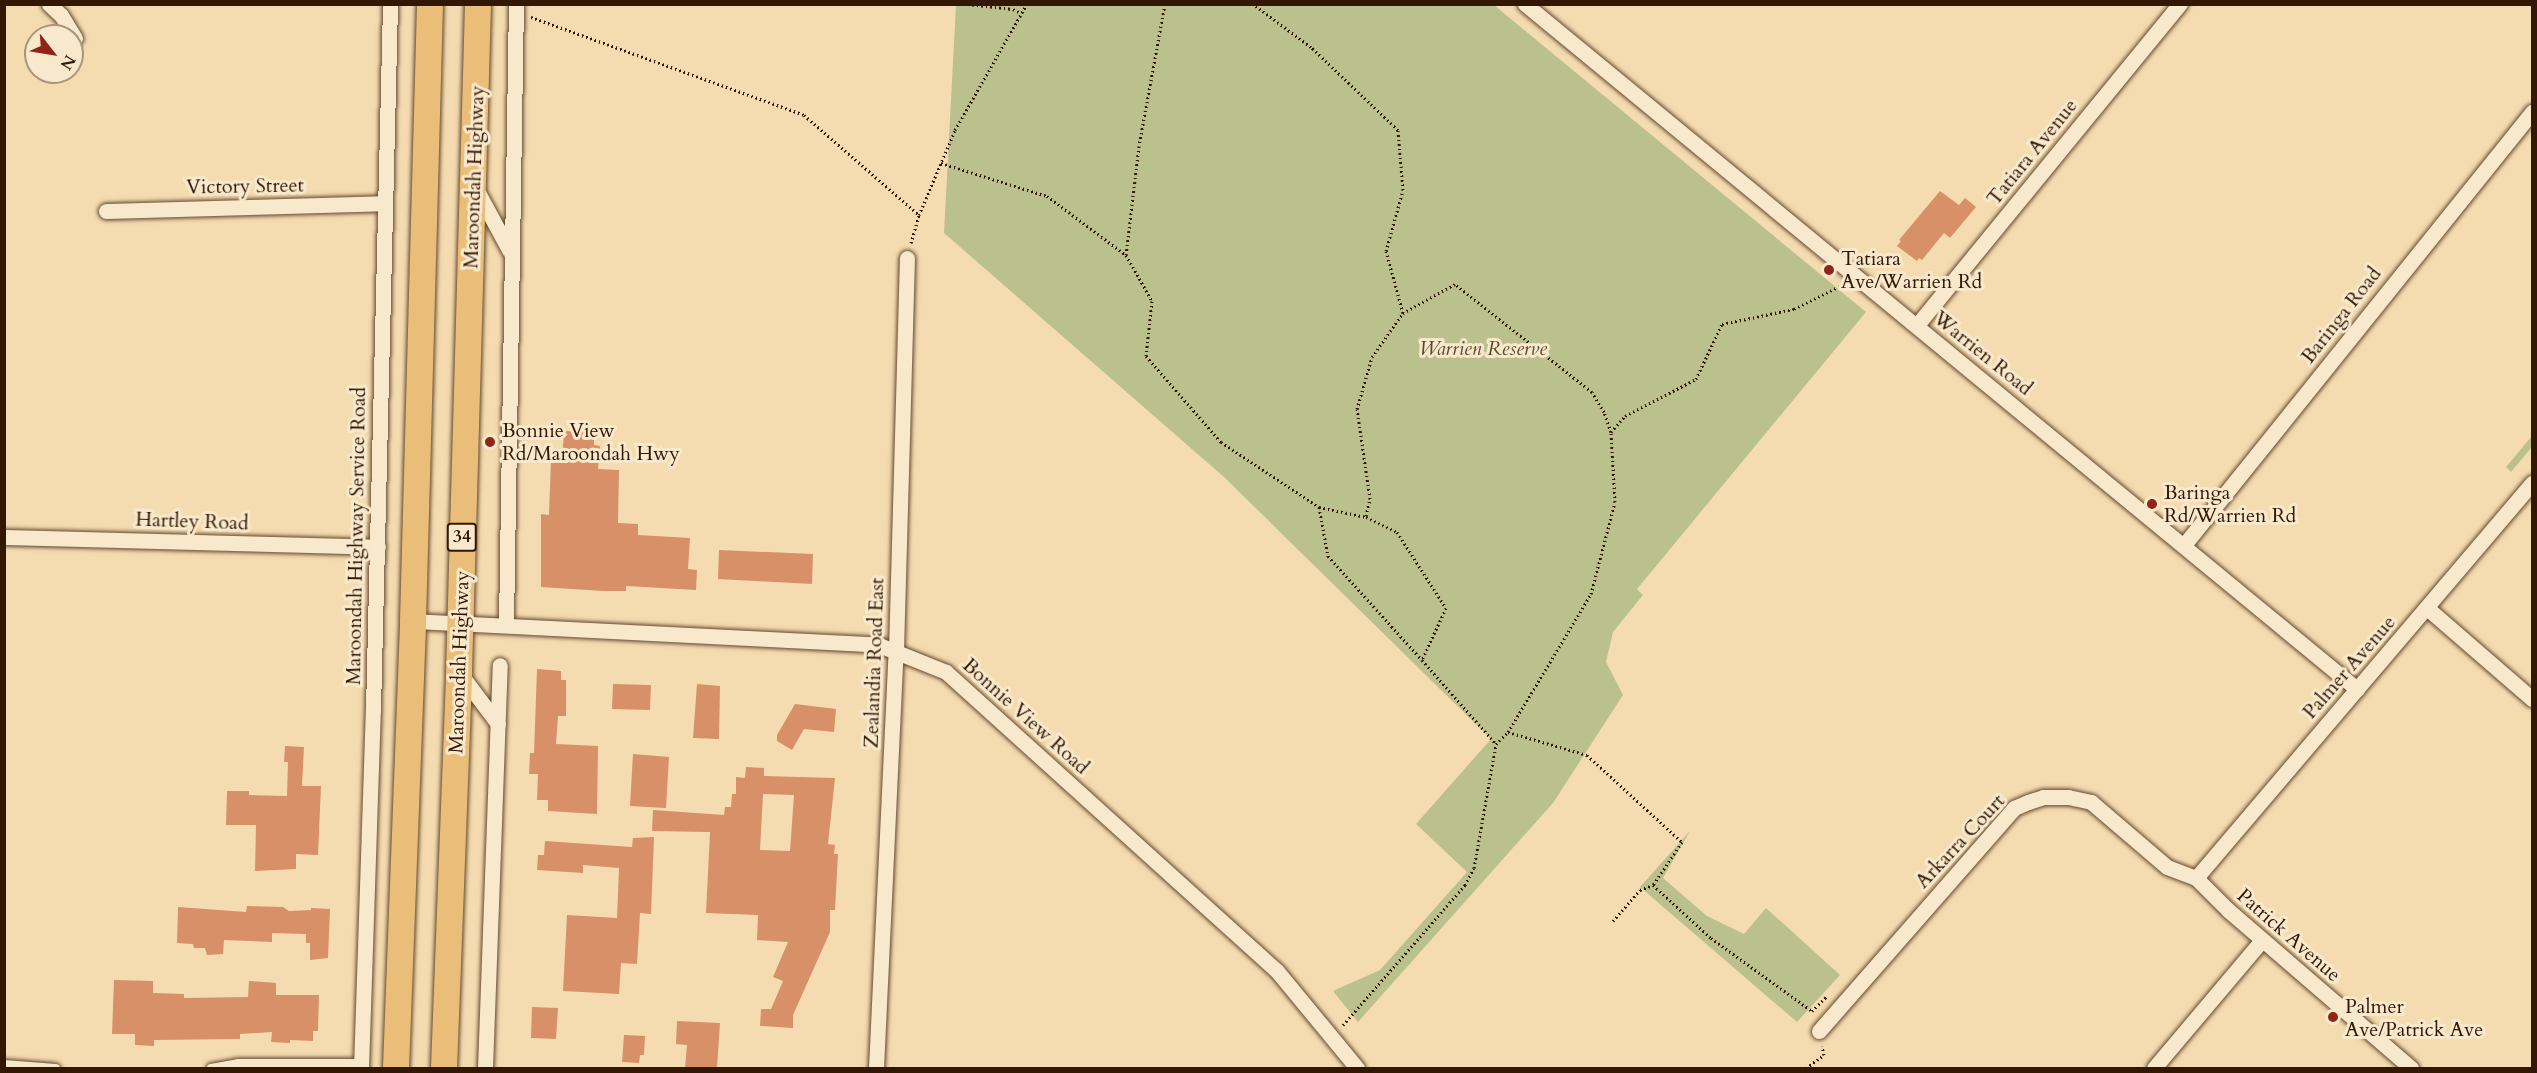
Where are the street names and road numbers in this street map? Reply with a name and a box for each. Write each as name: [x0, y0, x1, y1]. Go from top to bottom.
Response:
street label: Maroondah Highway: [459, 85, 489, 269]
street label: Tatiara Avenue: [1982, 94, 2082, 210]
street label: Victory Street: [186, 173, 304, 199]
street label: Baringa Road: [2296, 262, 2386, 368]
street label: Warrien Road: [1929, 306, 2037, 400]
street label: Maroondah Highway Service Road: [341, 387, 371, 685]
street label: Hartley Road: [135, 507, 249, 535]
road number: 34: [446, 522, 478, 552]
street label: Maroondah Highway: [444, 570, 474, 754]
street label: Zealandia Road East: [859, 577, 889, 749]
street label: Palmer Avenue: [2298, 610, 2400, 724]
street label: Bonnie View Road: [958, 653, 1094, 779]
street label: Arkarra Court: [1910, 789, 2010, 893]
street label: Patrick Avenue: [2232, 883, 2346, 987]

